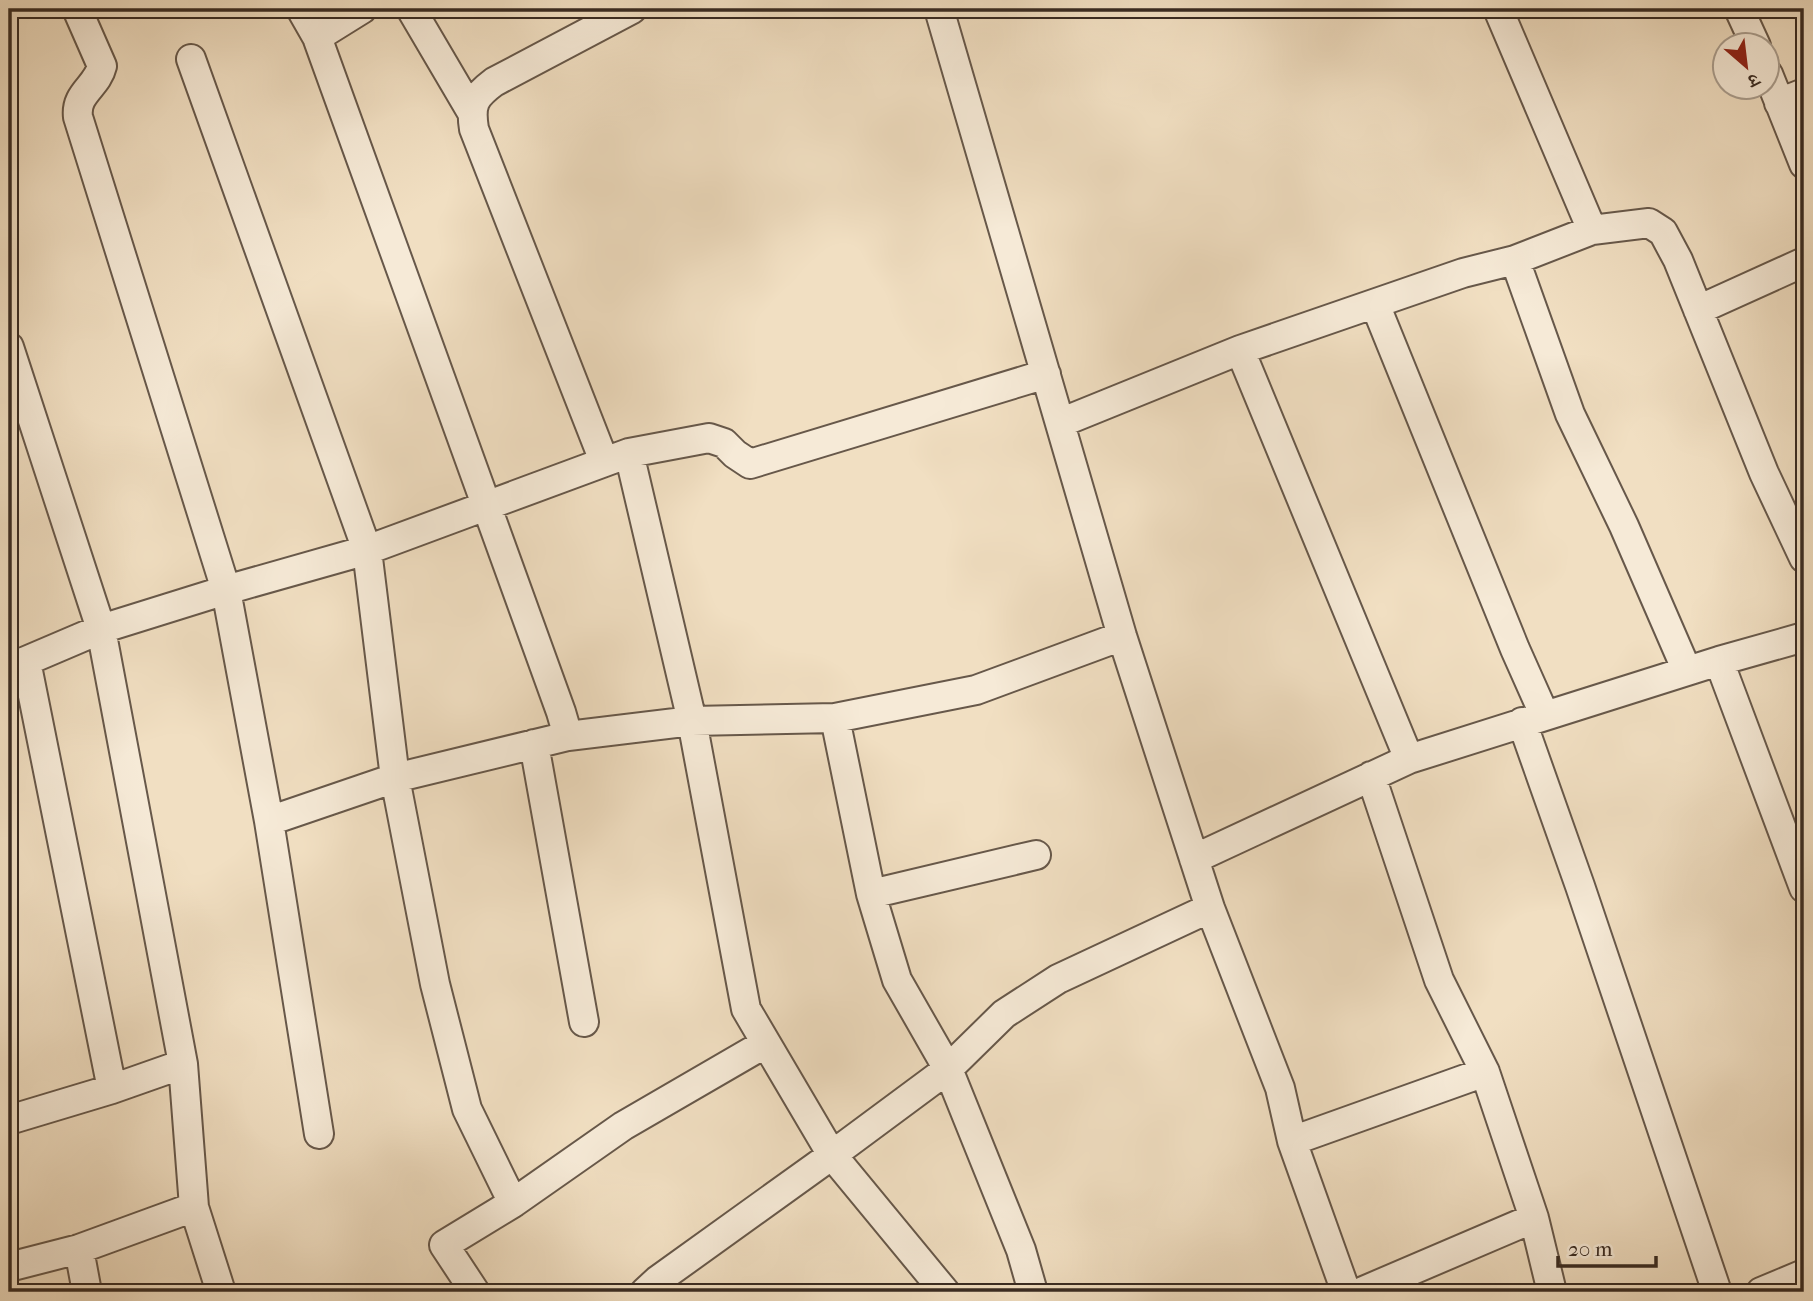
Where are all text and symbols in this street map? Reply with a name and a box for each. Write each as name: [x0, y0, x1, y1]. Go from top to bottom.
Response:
north arrow: [1712, 32, 1782, 102]
text: उ: [1743, 67, 1765, 93]
scale bar: [1558, 1224, 1656, 1268]
text: 20 m: [1568, 1237, 1613, 1261]

